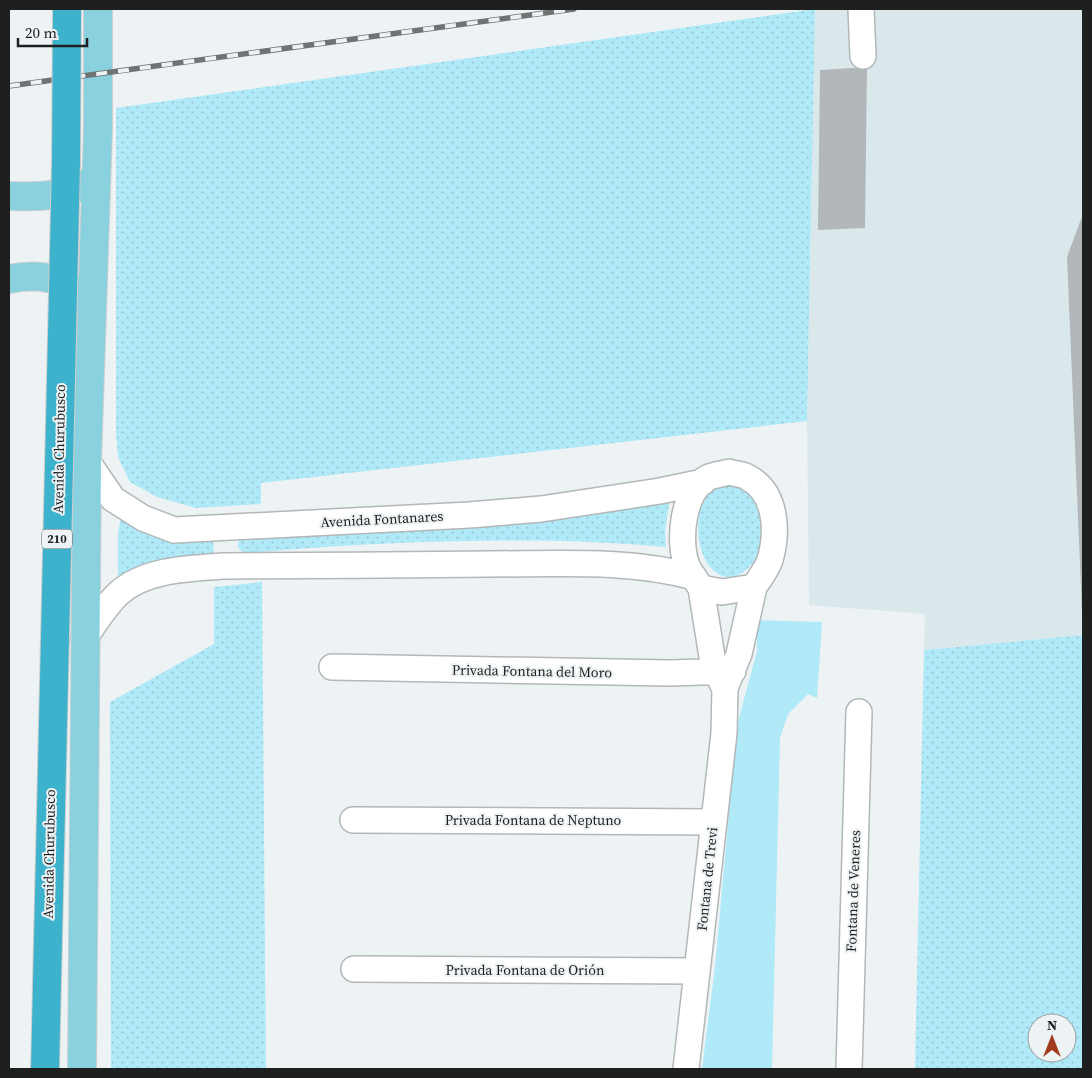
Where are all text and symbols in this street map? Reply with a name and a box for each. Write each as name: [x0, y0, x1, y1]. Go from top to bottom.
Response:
scale bar: [18, 15, 86, 47]
text: 20 m: [25, 22, 57, 43]
street label: Avenida Churubusco: [48, 384, 70, 514]
street label: Avenida Fontanares: [320, 506, 444, 532]
road number: 210: [42, 530, 72, 548]
street label: Privada Fontana del Moro: [452, 660, 613, 682]
street label: Avenida Churubusco: [38, 789, 60, 919]
street label: Privada Fontana de Neptuno: [445, 810, 622, 830]
street label: Fontana de Trevi: [692, 826, 722, 932]
street label: Fontana de Veneres: [841, 830, 865, 952]
street label: Privada Fontana de Orión: [446, 960, 605, 980]
north arrow: [1027, 1013, 1077, 1063]
text: N: [1047, 1015, 1057, 1035]

